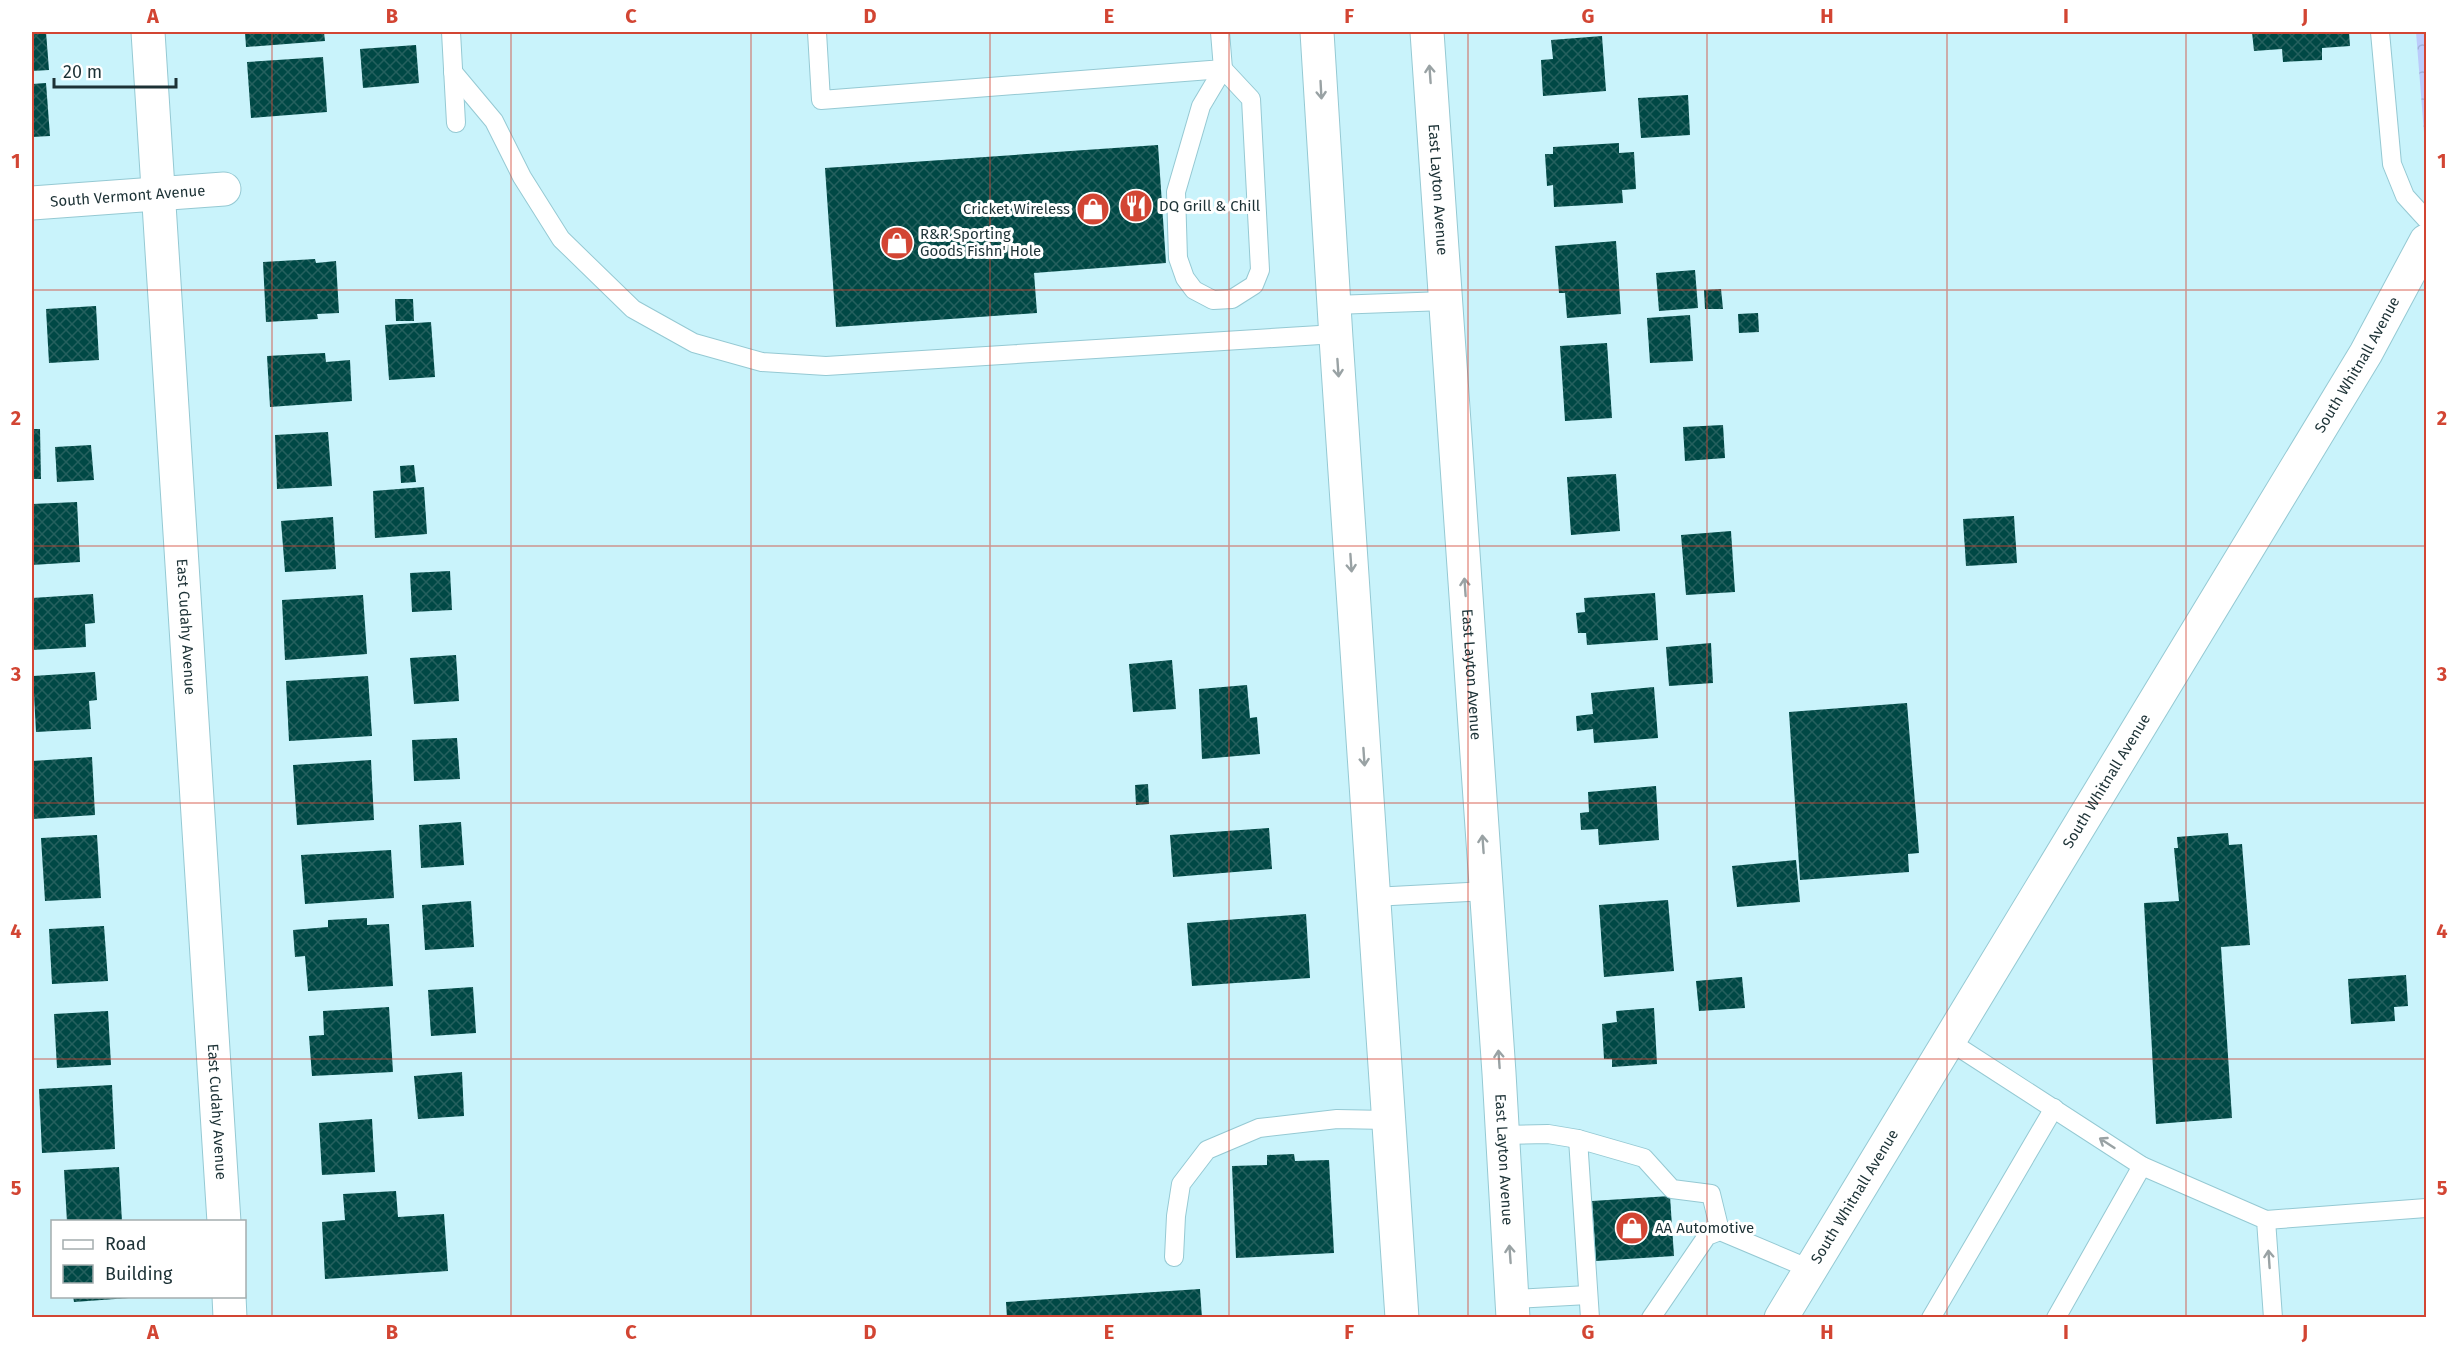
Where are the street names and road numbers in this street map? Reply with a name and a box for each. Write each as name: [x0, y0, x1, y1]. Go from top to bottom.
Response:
street label: East Layton Avenue: [1424, 123, 1451, 256]
street label: South Vermont Avenue: [50, 181, 206, 211]
street label: South Whitnall Avenue: [2311, 294, 2404, 436]
street label: East Cudahy Avenue: [173, 558, 199, 695]
street label: East Layton Avenue: [1458, 608, 1485, 741]
street label: South Whitnall Avenue: [2059, 710, 2154, 852]
street label: East Cudahy Avenue: [204, 1043, 230, 1180]
street label: East Layton Avenue: [1491, 1093, 1517, 1226]
street label: South Whitnall Avenue: [1807, 1126, 1902, 1267]

